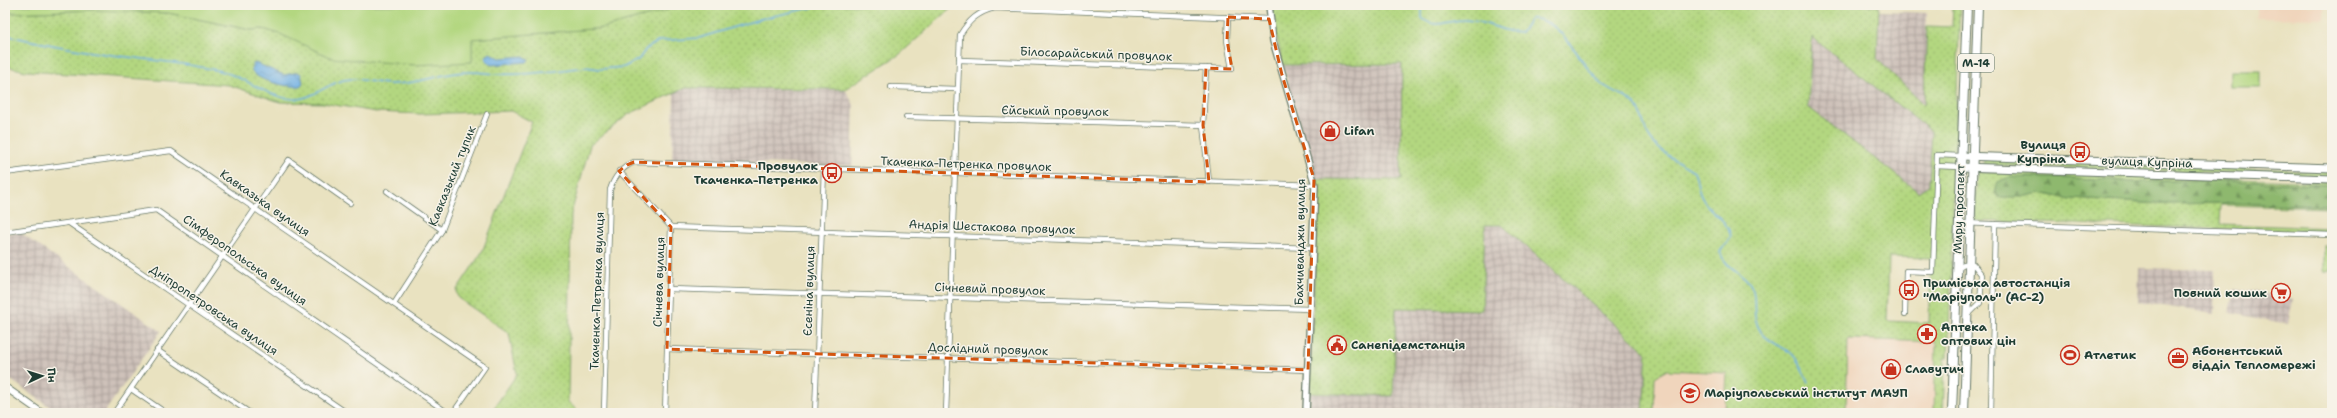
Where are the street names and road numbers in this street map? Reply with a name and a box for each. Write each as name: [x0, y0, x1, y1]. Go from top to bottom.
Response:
street label: Білосарайський провулок: [1020, 43, 1173, 65]
road number: М-14: [1958, 54, 1994, 72]
street label: Єйський провулок: [1001, 102, 1109, 120]
street label: Кавказький тупик: [425, 123, 480, 229]
street label: вулиця Купріна: [2101, 152, 2193, 172]
street label: Ткаченка-Петренка провулок: [880, 153, 1052, 175]
street label: Миру проспект: [1949, 163, 1969, 254]
street label: Кавказька вулиця: [217, 166, 313, 240]
street label: Бахчиванджи вулиця: [1291, 178, 1309, 306]
street label: Сімферопольська вулиця: [180, 211, 310, 309]
street label: Ткаченка-Петренка вулиця: [586, 212, 608, 370]
street label: Андрія Шестакова провулок: [908, 216, 1076, 238]
street label: Січнева вулиця: [649, 237, 669, 327]
street label: Єсеніна вулиця: [799, 246, 819, 336]
street label: Дніпропетровська вулиця: [147, 261, 281, 359]
street label: Січневий провулок: [934, 279, 1046, 299]
street label: Дослідний провулок: [928, 339, 1049, 359]

